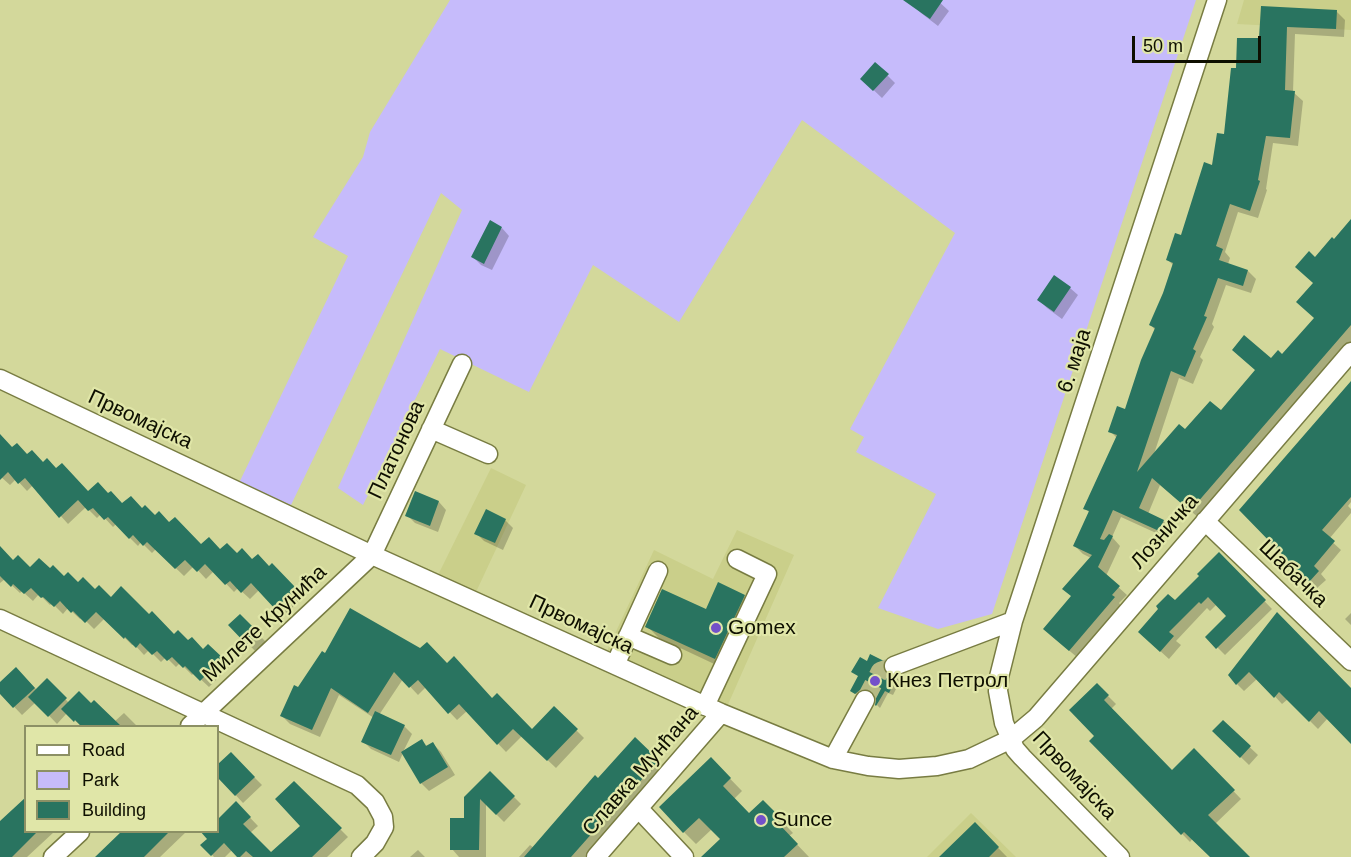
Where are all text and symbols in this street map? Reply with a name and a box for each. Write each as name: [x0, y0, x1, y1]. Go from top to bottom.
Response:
scale bar: [1135, 24, 1264, 62]
text: 50 m: [1143, 36, 1183, 56]
street label: 6. маја: [1053, 326, 1097, 396]
street label: Првомајска: [84, 385, 196, 455]
street label: Платонова: [363, 397, 431, 503]
street label: Лозничка: [1126, 490, 1204, 574]
street label: Шабачка: [1253, 535, 1333, 613]
street label: Милете Крунића: [198, 560, 332, 688]
street label: Првомајска: [525, 590, 637, 660]
place label: Gomex: [728, 615, 796, 641]
marker: Gomex: [709, 621, 723, 635]
place label: Кнез Петрол: [887, 668, 1008, 694]
marker: Кнез Петрол: [868, 674, 882, 688]
street label: Славка Мунћана: [578, 701, 704, 841]
legend: [24, 725, 219, 833]
street label: Првомајска: [1027, 726, 1121, 826]
text: Road: [82, 740, 125, 760]
text: Park: [82, 770, 119, 790]
text: Building: [82, 800, 146, 820]
place label: Sunce: [773, 807, 833, 833]
marker: Sunce: [754, 813, 768, 827]

